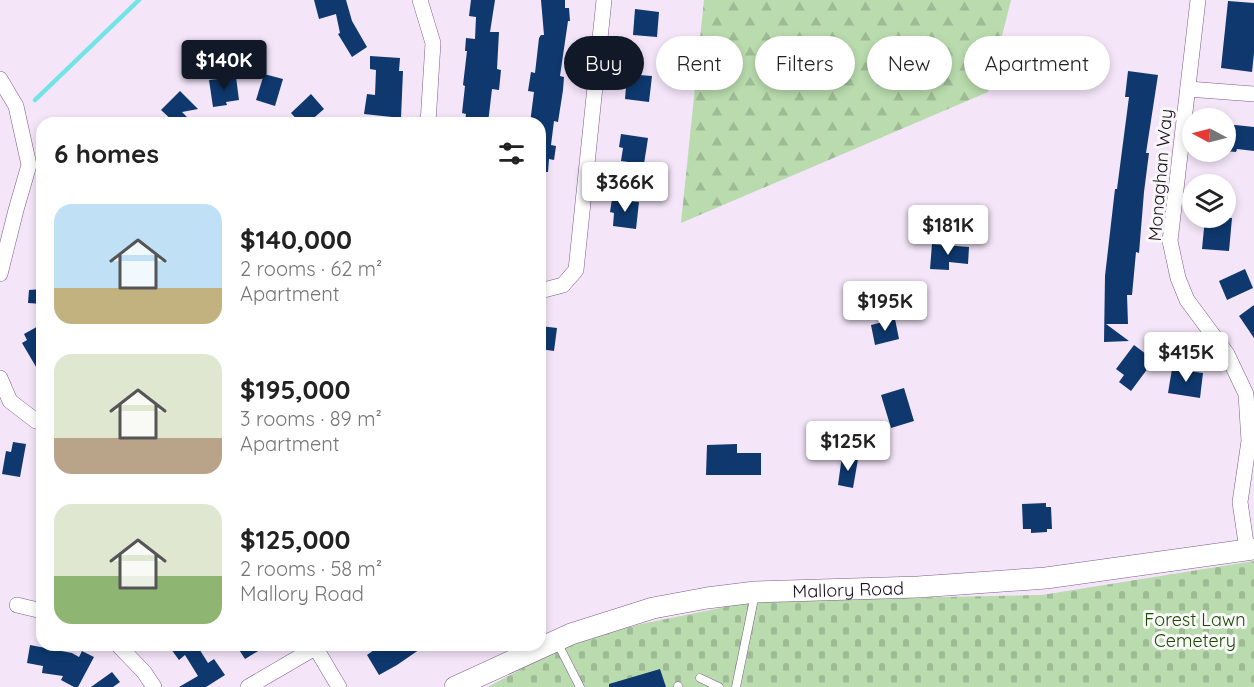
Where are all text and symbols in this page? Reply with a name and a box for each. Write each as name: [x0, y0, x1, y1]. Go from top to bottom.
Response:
chip: Buy: [564, 36, 644, 90]
chip: Rent: [656, 36, 743, 90]
chip: Filters: [755, 36, 855, 90]
chip: New: [867, 36, 952, 90]
chip: Apartment: [964, 36, 1110, 90]
pin: $140K: [182, 40, 266, 91]
text: $140K: [196, 47, 252, 72]
street label: Monaghan Way: [1143, 108, 1177, 242]
north arrow: [1182, 108, 1236, 162]
map controls: [1182, 108, 1236, 228]
text: 6 homes: [54, 137, 159, 170]
icon: filters: [495, 137, 528, 170]
pin: $366K: [583, 162, 667, 213]
text: $366K: [596, 169, 654, 194]
button: layers: [1182, 174, 1236, 228]
pin: $181K: [906, 205, 990, 256]
text: $181K: [922, 212, 974, 237]
text: $140,000: [240, 223, 352, 256]
icon: home: [102, 228, 174, 300]
text: 2 rooms · 62 m²: [240, 256, 382, 281]
text: Apartment: [240, 281, 340, 306]
pin: $195K: [843, 281, 927, 332]
text: $195K: [857, 288, 913, 313]
pin: $415K: [1144, 332, 1228, 383]
text: $415K: [1158, 339, 1214, 364]
text: $195,000: [240, 373, 350, 406]
icon: home: [102, 378, 174, 450]
text: 3 rooms · 89 m²: [240, 406, 382, 431]
pin: $125K: [806, 421, 890, 472]
text: $125K: [820, 428, 876, 453]
text: Apartment: [240, 431, 340, 456]
text: $125,000: [240, 523, 350, 556]
icon: home: [102, 528, 174, 600]
text: 2 rooms · 58 m²: [240, 556, 382, 581]
street label: Mallory Road: [792, 576, 904, 602]
text: Mallory Road: [240, 581, 364, 606]
park label: Forest Lawn Cemetery: [1144, 608, 1246, 652]

